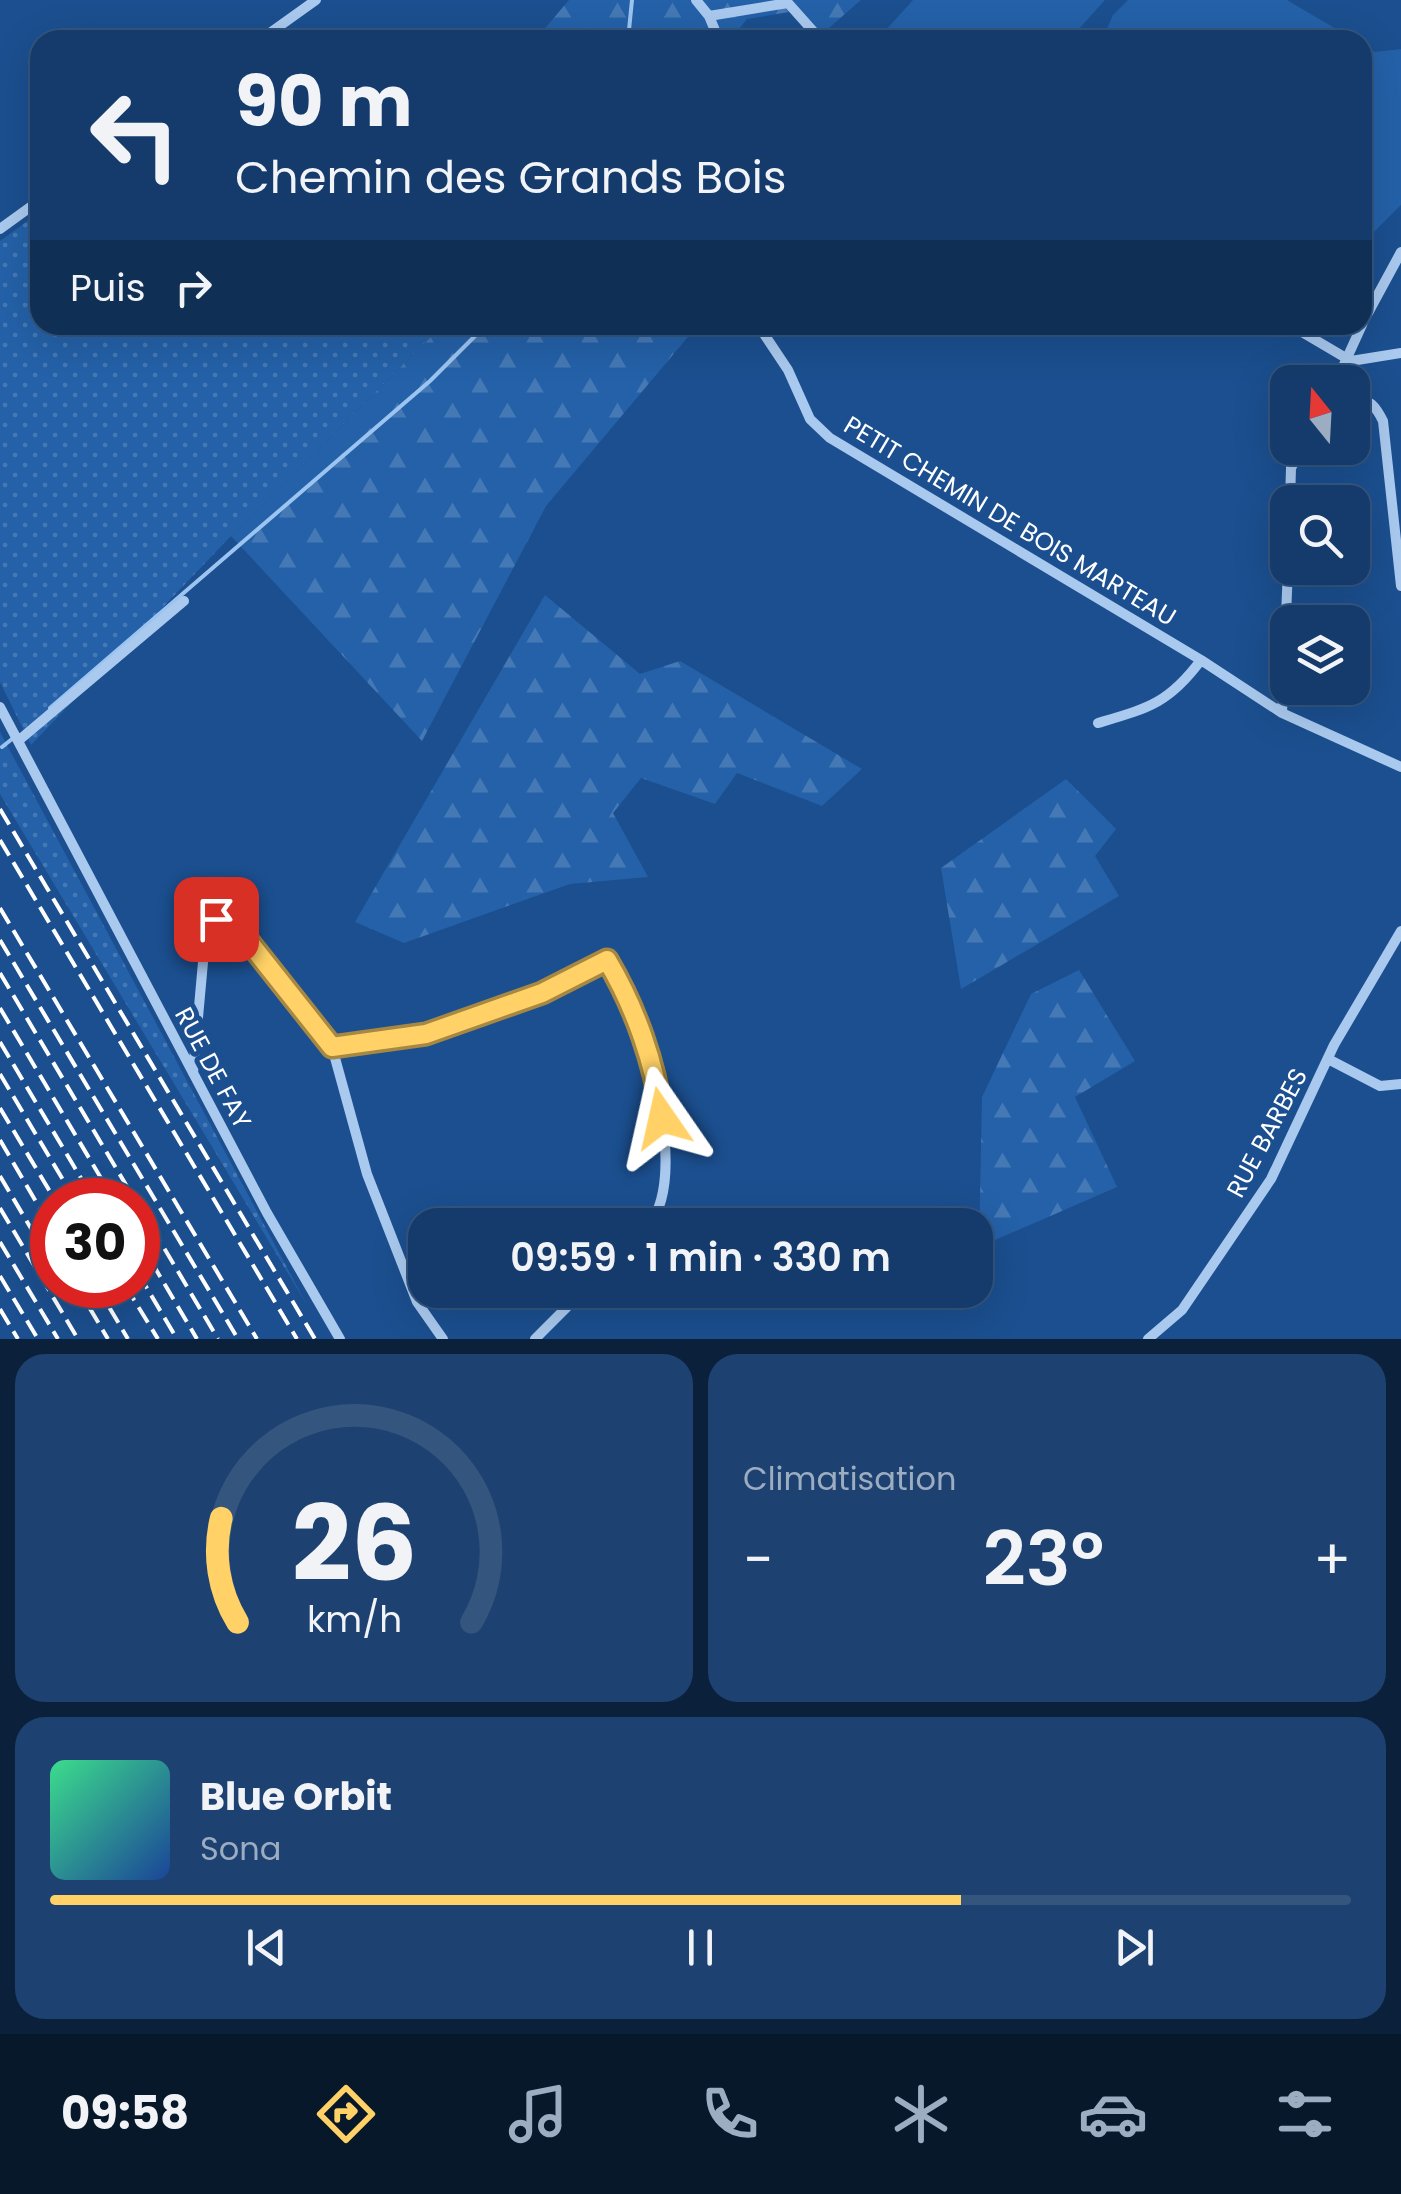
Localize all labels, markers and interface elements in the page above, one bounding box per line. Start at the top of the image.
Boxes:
text: 90 m [235,52,413,151]
icon: left [70,70,200,200]
text: Chemin des Grands Bois [235,146,786,209]
icon: right [166,260,221,315]
text: Puis [70,261,146,314]
north arrow [1270,365,1370,465]
map controls [1270,365,1370,705]
street label: PETIT CHEMIN DE BOIS MARTEAU [837,408,1183,634]
button: search [1270,485,1370,585]
button: layers [1270,605,1370,705]
pin [174,877,259,962]
icon: arrive [189,892,244,947]
street label: RUE DE FAY [166,1001,260,1135]
street label: RUE BARBES [1218,1062,1316,1204]
position arrow [610,1066,714,1170]
speed limit sign: 30 [30,1178,160,1308]
text: 09:59 · 1 min · 330 m [510,1231,891,1284]
text: Climatisation [743,1456,956,1501]
text: 26 [291,1471,417,1616]
text: 23° [983,1506,1104,1611]
text: − [743,1521,773,1598]
text: + [1313,1521,1351,1598]
text: km/h [306,1594,402,1645]
text: Blue Orbit [200,1770,392,1823]
text: Sona [200,1826,281,1871]
icon: previous [239,1920,294,1975]
icon: pause [673,1920,728,1975]
icon: next [1107,1920,1162,1975]
icon: directions [311,2079,381,2149]
icon: music [503,2079,573,2149]
icon: phone [695,2079,765,2149]
icon: climate [886,2079,956,2149]
icon: car [1078,2079,1148,2149]
icon: filters [1270,2079,1340,2149]
text: 09:58 [61,2082,189,2145]

